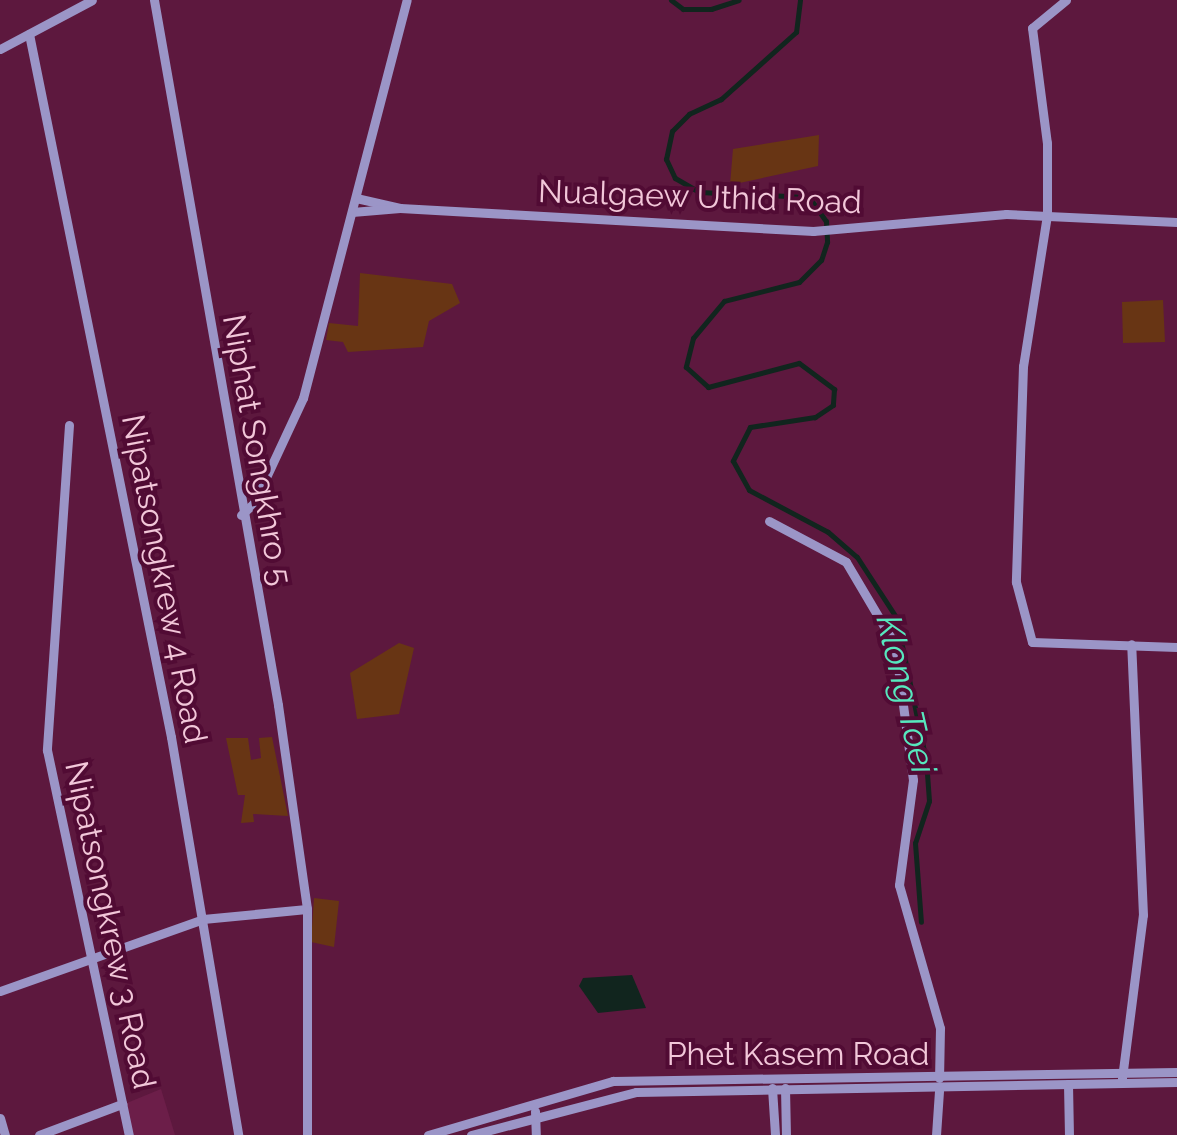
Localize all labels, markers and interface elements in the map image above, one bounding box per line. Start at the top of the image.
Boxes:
street label: Nualgaew Uthid Road [537,172,863,222]
street label: Niphat Songkhro 5 [214,312,300,588]
street label: Nipatsongkrew 4 Road [113,411,215,747]
water label: Klong Toei [867,610,945,778]
street label: Nipatsongkrew 3 Road [56,757,164,1093]
street label: Phet Kasem Road [667,1035,929,1073]

